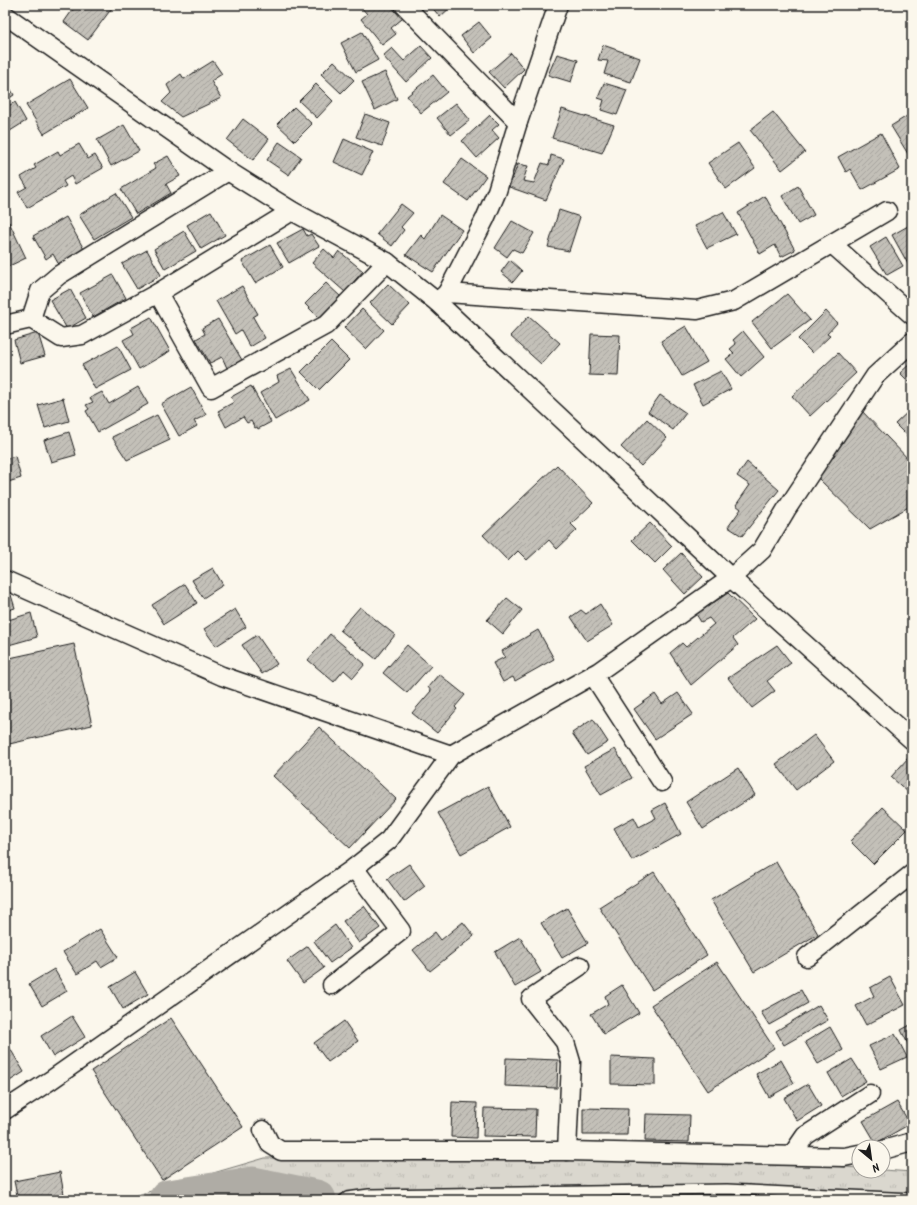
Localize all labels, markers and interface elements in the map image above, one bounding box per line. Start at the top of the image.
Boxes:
north arrow [851,1139,891,1179]
text: N [868,1157,883,1176]

